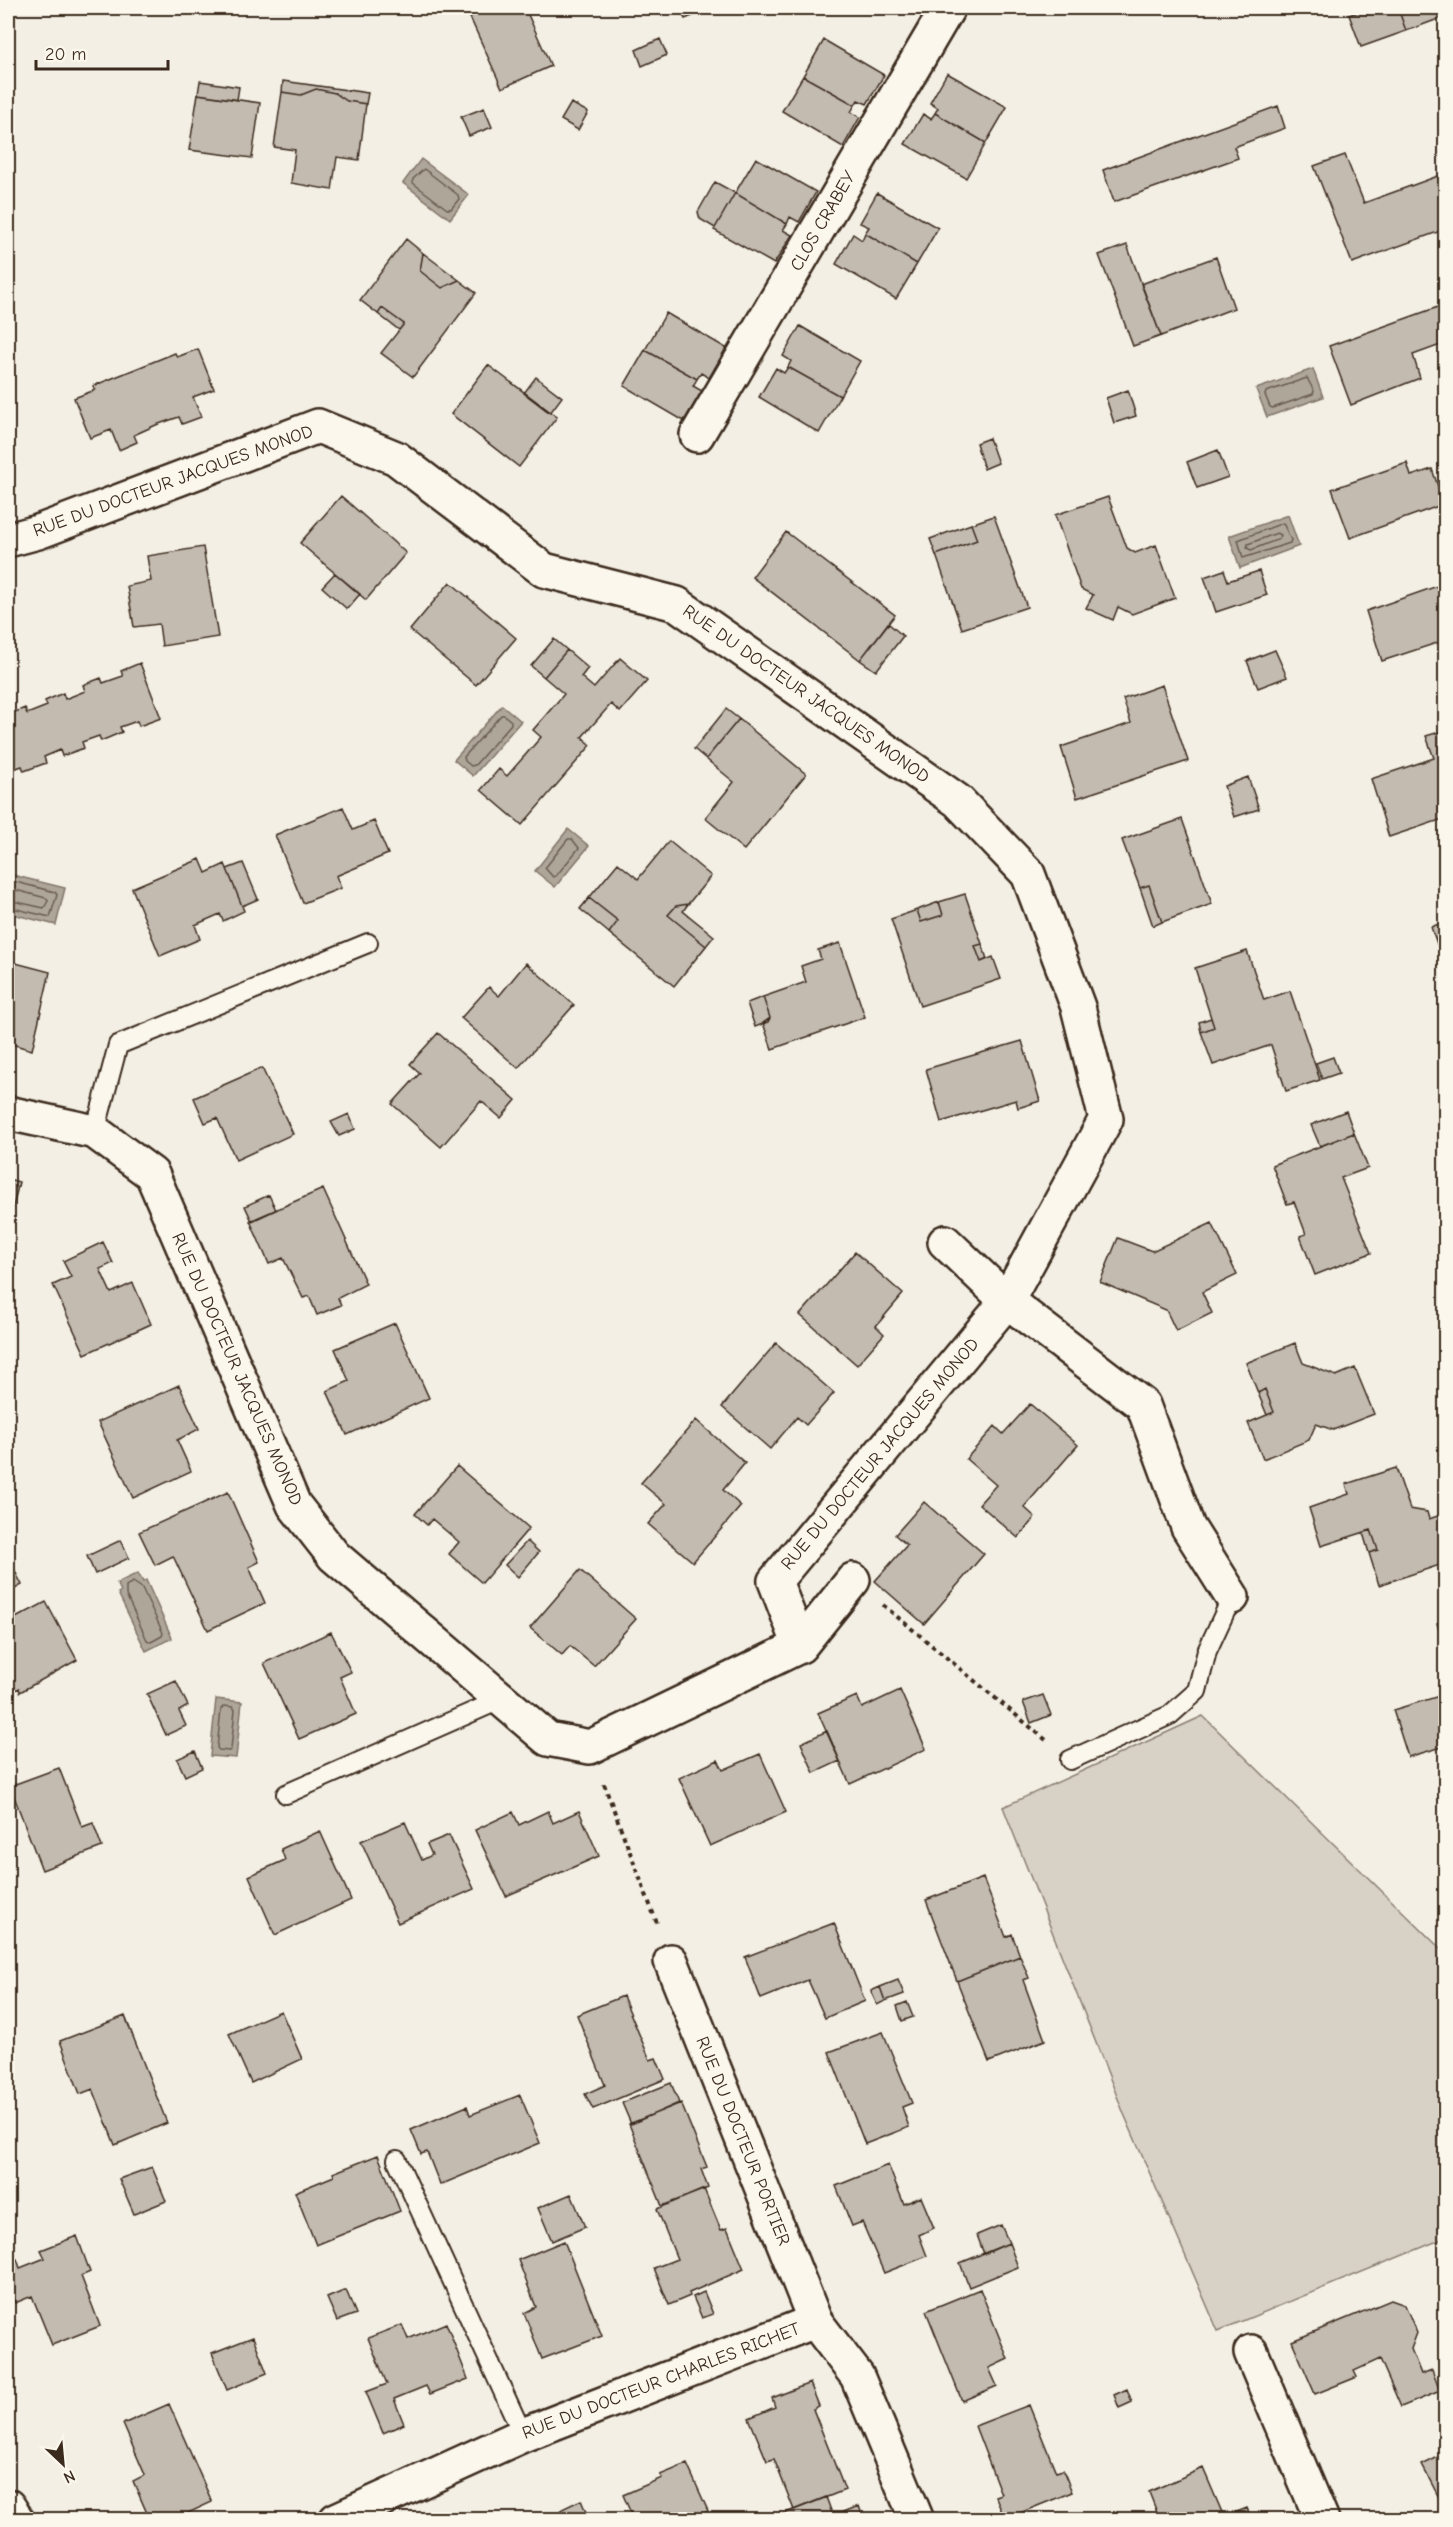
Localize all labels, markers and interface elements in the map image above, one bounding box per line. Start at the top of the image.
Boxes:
scale bar [36,33,168,71]
text: 20 m [45,44,86,65]
street label: CLOS CRABEY [786,167,860,275]
street label: RUE DU DOCTEUR JACQUES MONOD [30,420,316,542]
street label: RUE DU DOCTEUR JACQUES MONOD [679,600,933,788]
street label: RUE DU DOCTEUR JACQUES MONOD [167,1229,307,1509]
street label: RUE DU DOCTEUR JACQUES MONOD [777,1334,983,1574]
street label: RUE DU DOCTEUR PORTIER [691,2033,795,2249]
street label: RUE DU DOCTEUR CHARLES RICHET [519,2318,803,2444]
north arrow [33,2434,93,2494]
text: N [61,2466,78,2487]

